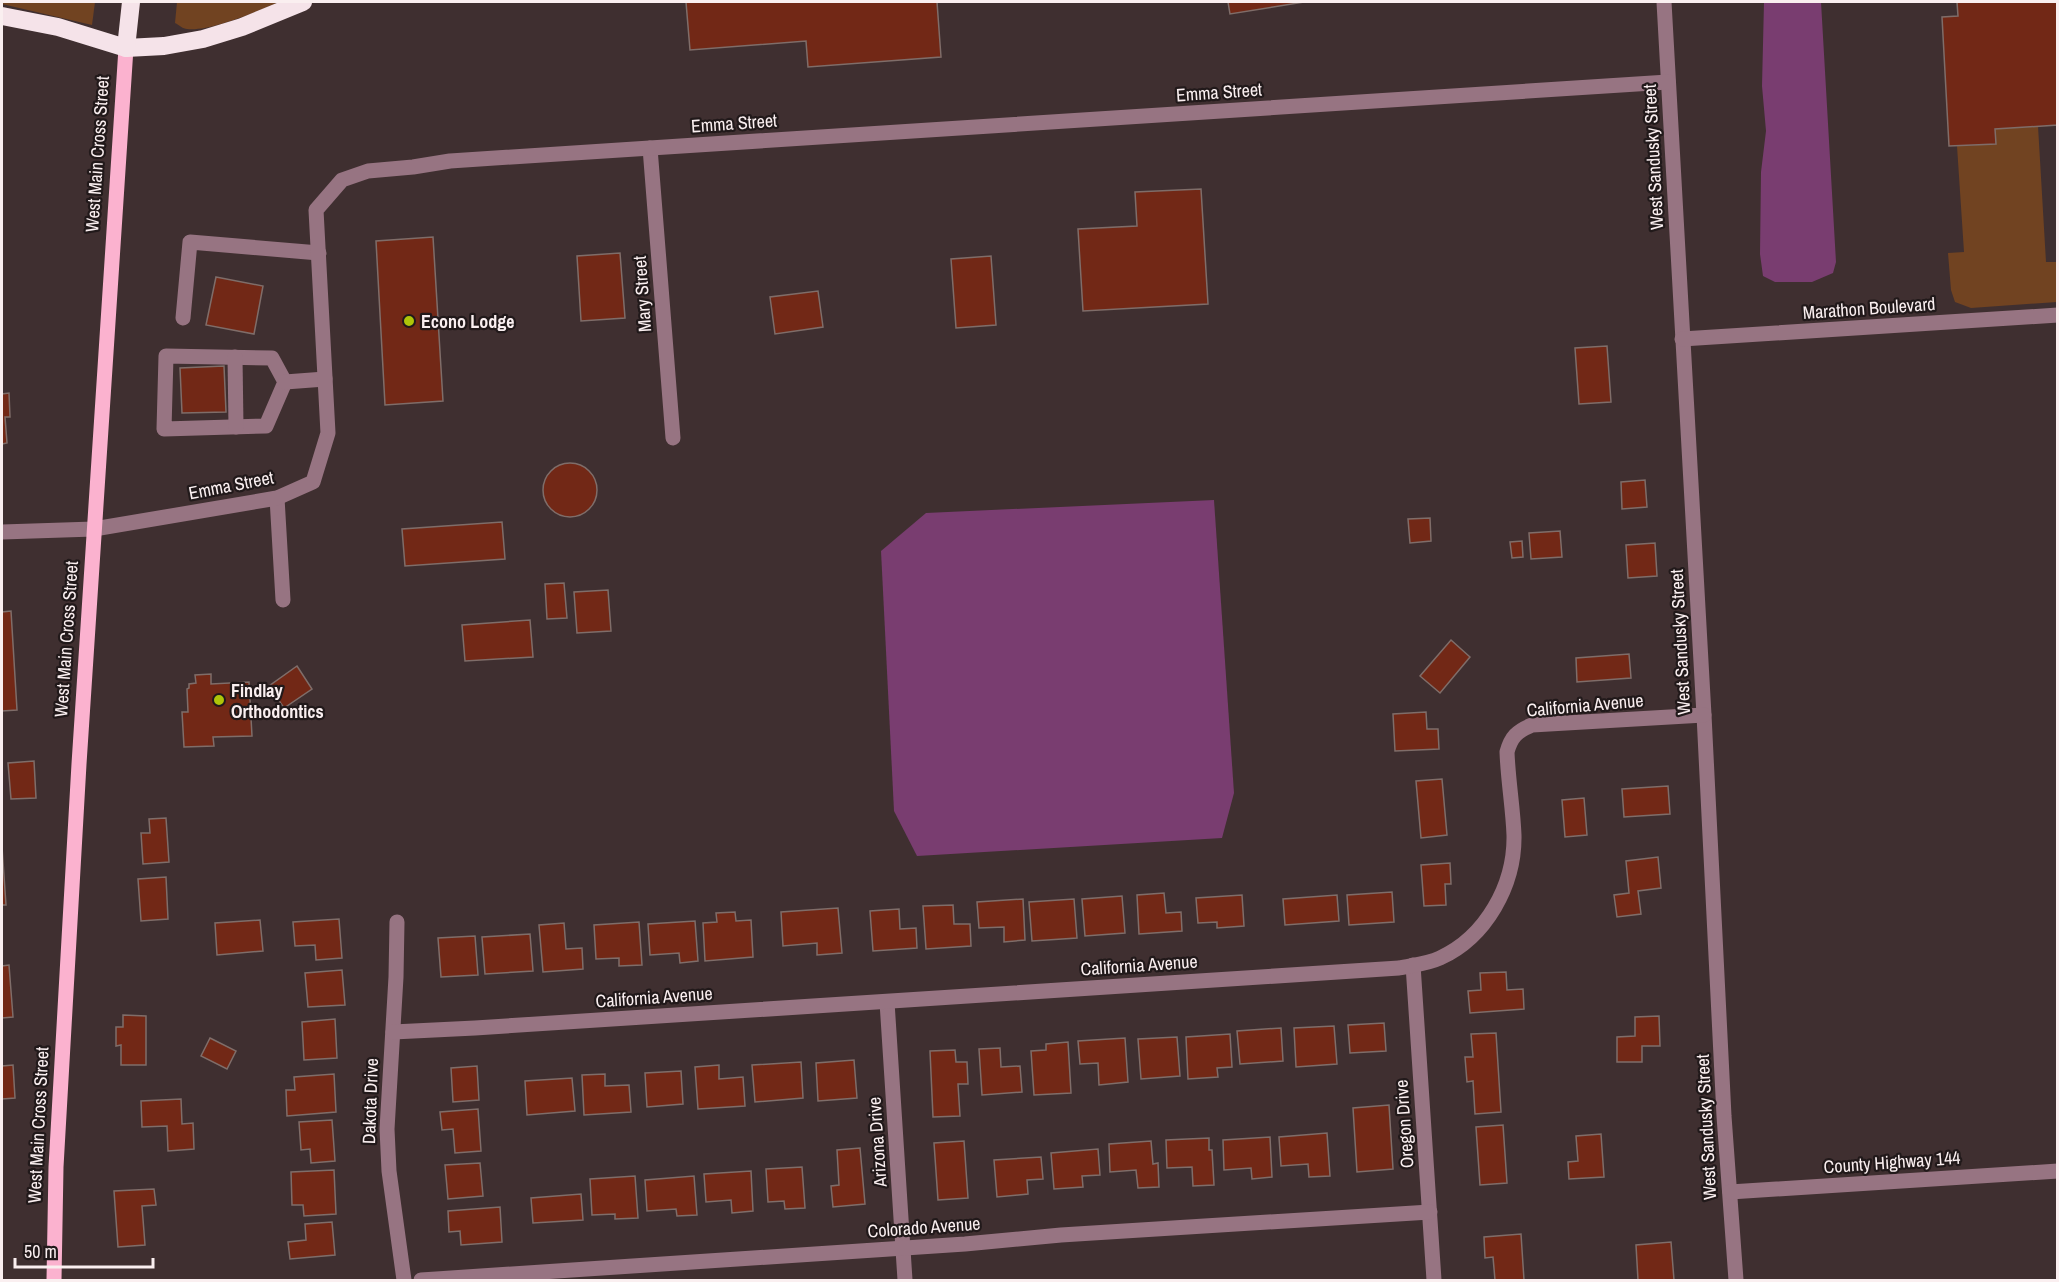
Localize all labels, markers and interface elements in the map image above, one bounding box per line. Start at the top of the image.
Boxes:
street label: West Main Cross Street [79,75,115,233]
street label: Emma Street [1175,77,1263,107]
street label: West Sandusky Street [1637,84,1669,230]
street label: Emma Street [690,108,778,138]
street label: Mary Street [627,255,657,333]
street label: Marathon Boulevard [1802,291,1936,325]
place label: Econo Lodge [421,309,515,334]
marker: Econo Lodge [402,314,416,328]
street label: Emma Street [186,465,276,505]
street label: West Main Cross Street [48,560,84,718]
street label: West Sandusky Street [1664,569,1696,715]
place label: Findlay Orthodontics [231,678,324,724]
street label: California Avenue [1526,687,1644,723]
marker: Findlay Orthodontics [212,693,226,707]
street label: California Avenue [1080,948,1198,982]
street label: California Avenue [595,980,713,1014]
street label: West Main Cross Street [21,1046,55,1204]
street label: West Sandusky Street [1690,1054,1722,1200]
street label: Dakota Drive [356,1058,384,1144]
street label: Oregon Drive [1388,1079,1420,1169]
street label: Arizona Drive [861,1096,893,1189]
street label: County Highway 144 [1823,1145,1961,1179]
street label: Colorado Avenue [867,1211,981,1243]
scale bar [15,1231,153,1269]
text: 50 m [24,1239,57,1264]

